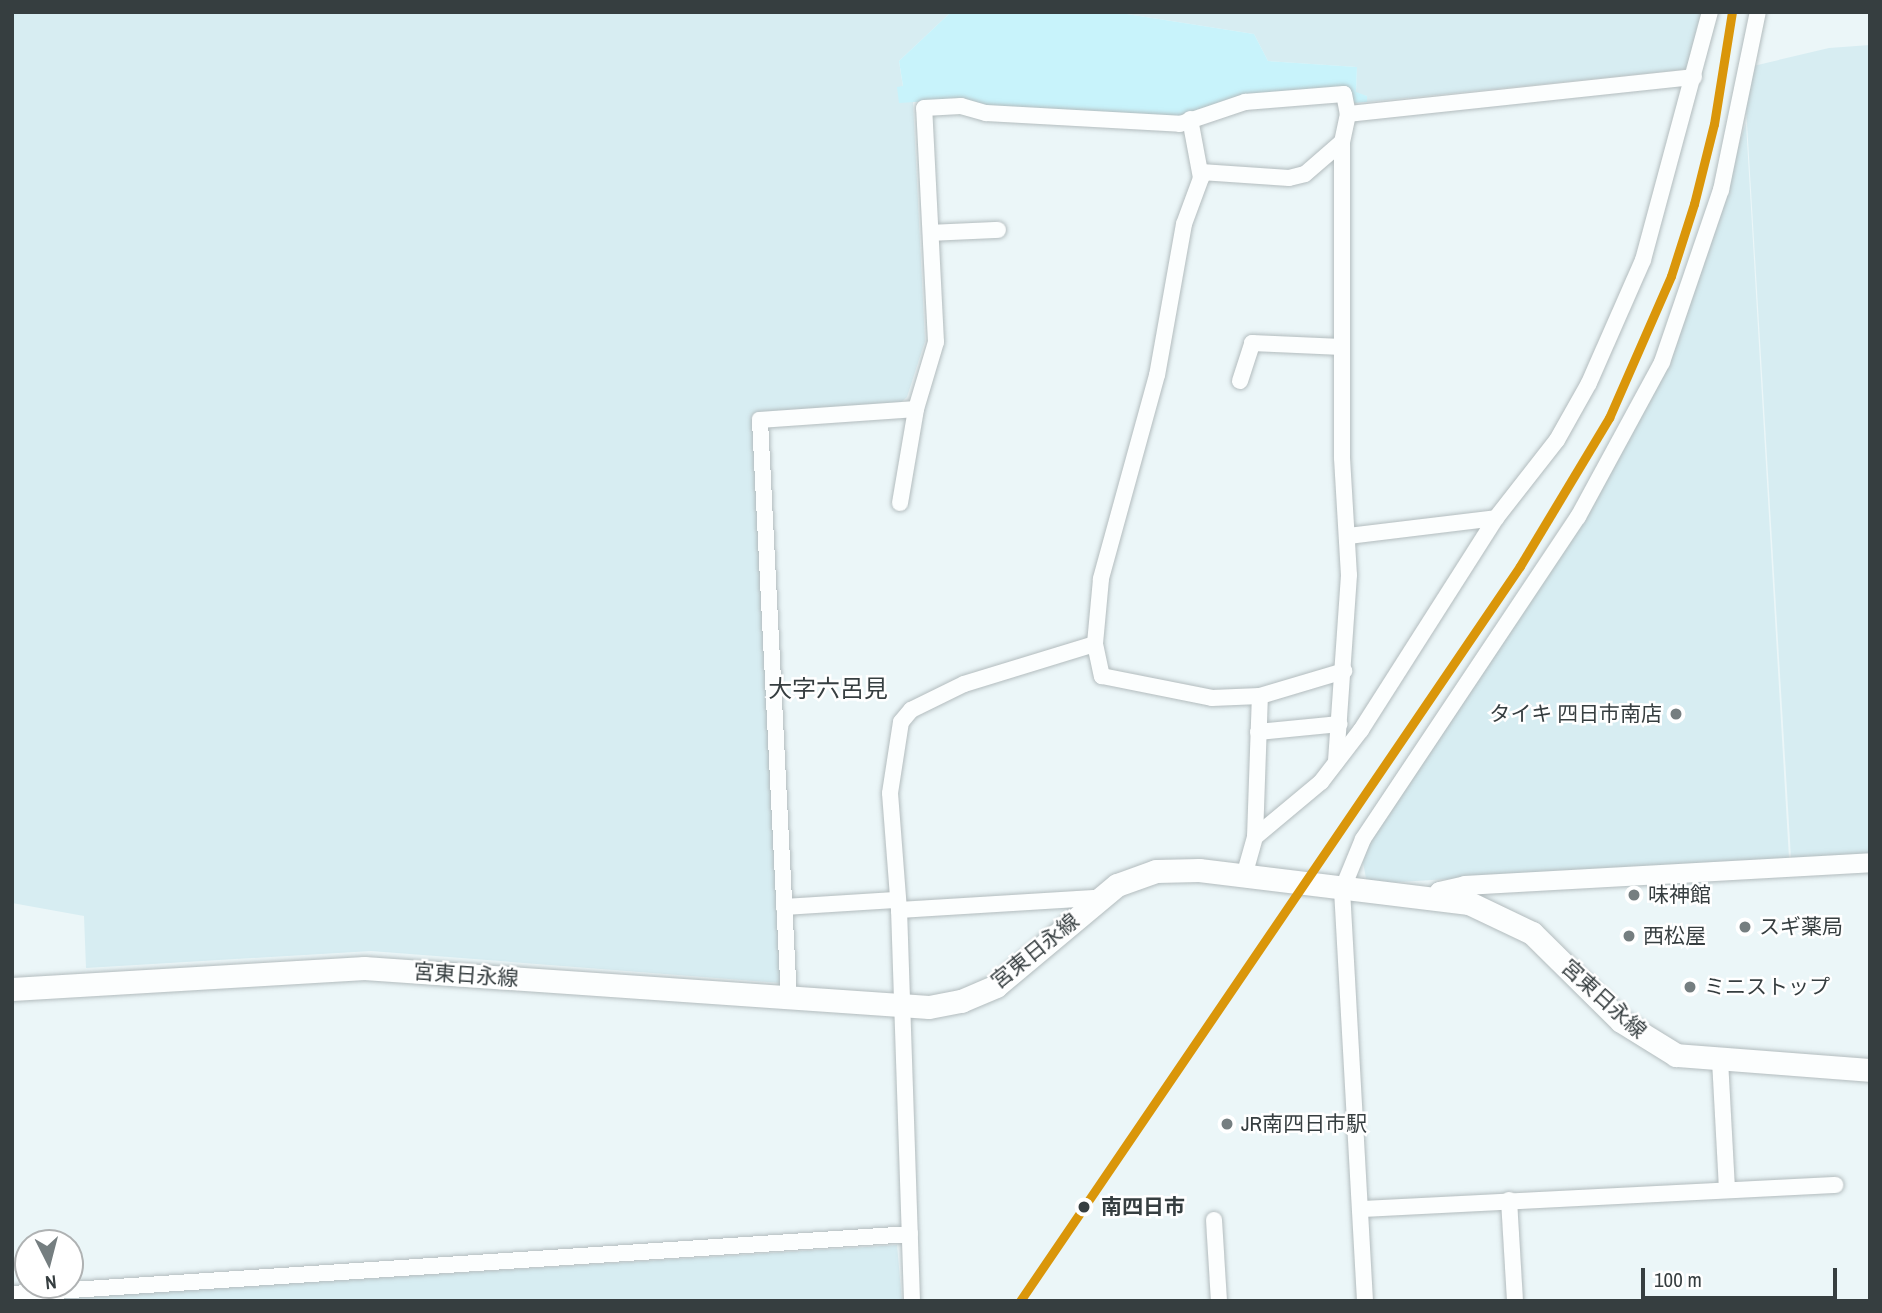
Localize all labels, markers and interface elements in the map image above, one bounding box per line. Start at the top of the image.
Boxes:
district label: 大字六呂見 [768,675,888,703]
place label: タイキ 四日市南店 [1489,701,1662,727]
marker: タイキ 四日市南店 [1668,706,1684,722]
place label: 味神館 [1648,882,1711,908]
marker: 味神館 [1626,887,1642,903]
street label: 宮東日永線 [986,908,1084,994]
place label: スギ薬局 [1759,914,1843,940]
marker: スギ薬局 [1737,919,1753,935]
place label: 西松屋 [1643,923,1706,949]
marker: 西松屋 [1621,928,1637,944]
street label: 宮東日永線 [1557,955,1651,1043]
street label: 宮東日永線 [413,959,519,991]
place label: ミニストップ [1704,974,1830,1000]
marker: ミニストップ [1682,979,1698,995]
place label: JR南四日市駅 [1241,1111,1367,1137]
marker: JR南四日市駅 [1219,1116,1235,1132]
place label: 南四日市 [1101,1194,1185,1220]
marker: 南四日市 [1073,1196,1095,1218]
north arrow [14,1229,84,1299]
scale bar [1644,1254,1840,1298]
text: 100 m [1654,1265,1702,1294]
text: N [44,1269,58,1296]

